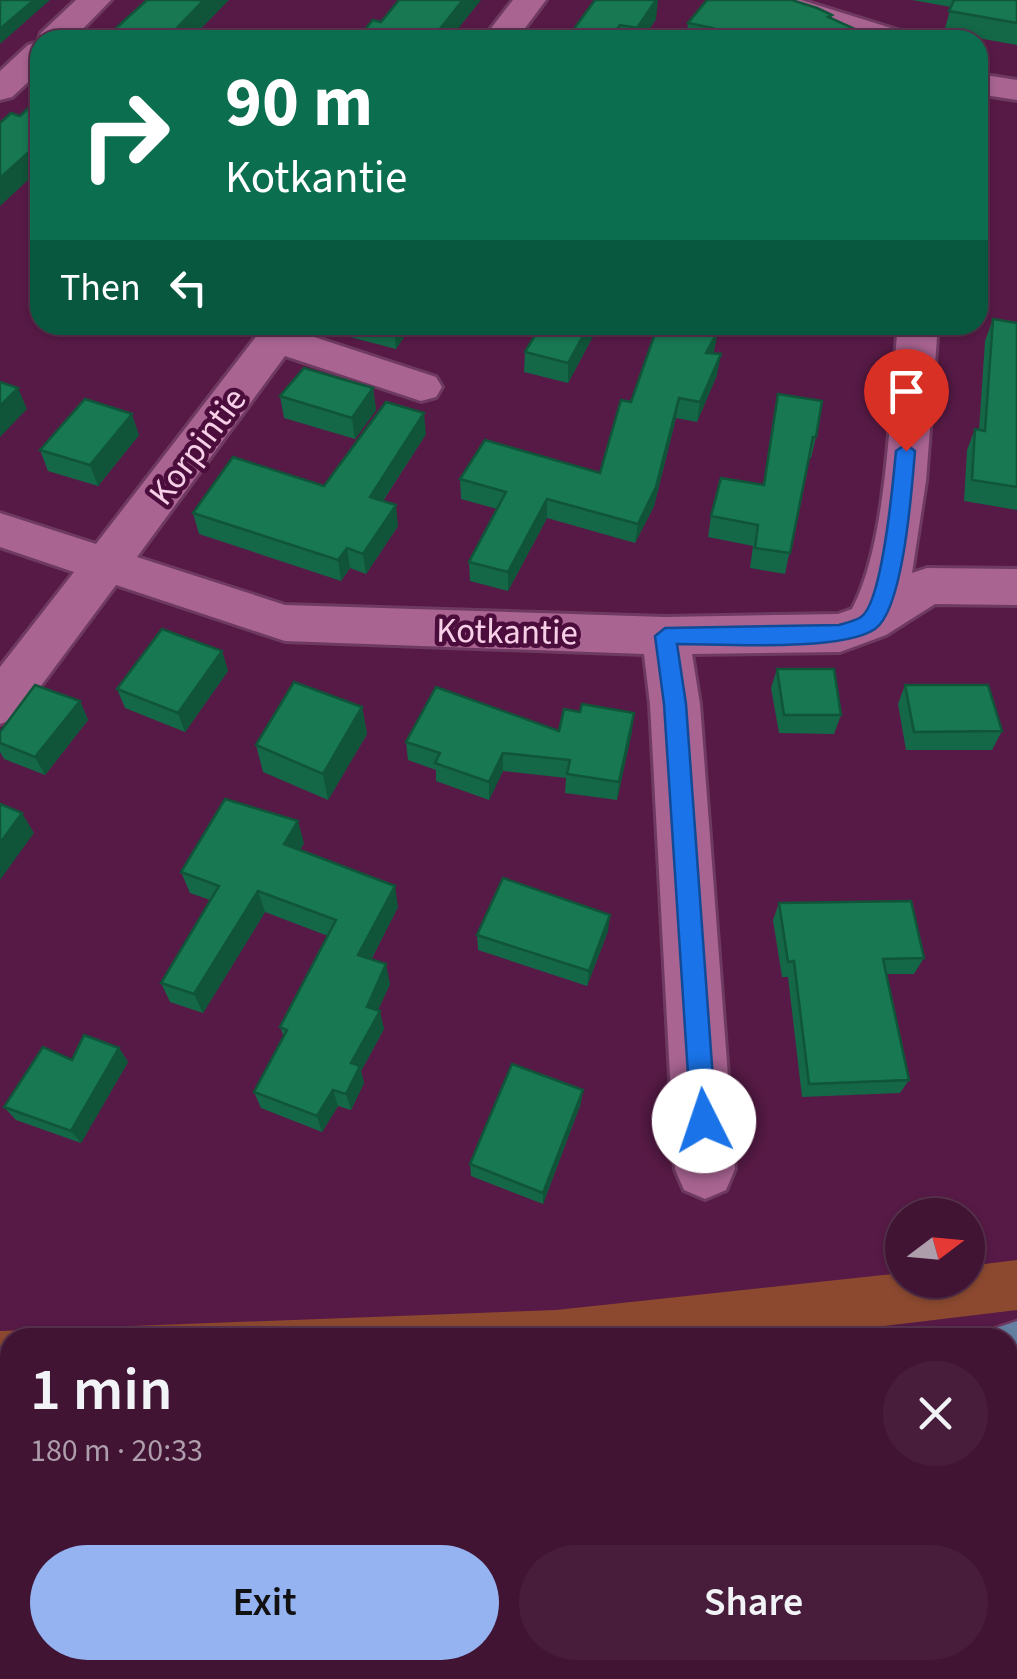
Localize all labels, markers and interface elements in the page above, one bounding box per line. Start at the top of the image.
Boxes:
text: 90 m [225,53,373,153]
icon: right [60,70,190,200]
text: Kotkantie [225,146,407,210]
icon: left [161,260,216,315]
text: Then [60,261,141,315]
pin [864,349,949,452]
icon: arrive [879,364,934,419]
street label: Korpintie [137,377,259,516]
street label: Kotkantie [436,606,578,658]
position arrow [652,1069,756,1173]
north arrow [885,1198,985,1298]
map controls [885,1198,985,1298]
text: 1 min [30,1348,173,1433]
button: close [883,1361,988,1466]
text: 180 m · 20:33 [30,1428,203,1474]
button: Exit [30,1545,499,1660]
button: Share [519,1545,988,1660]

